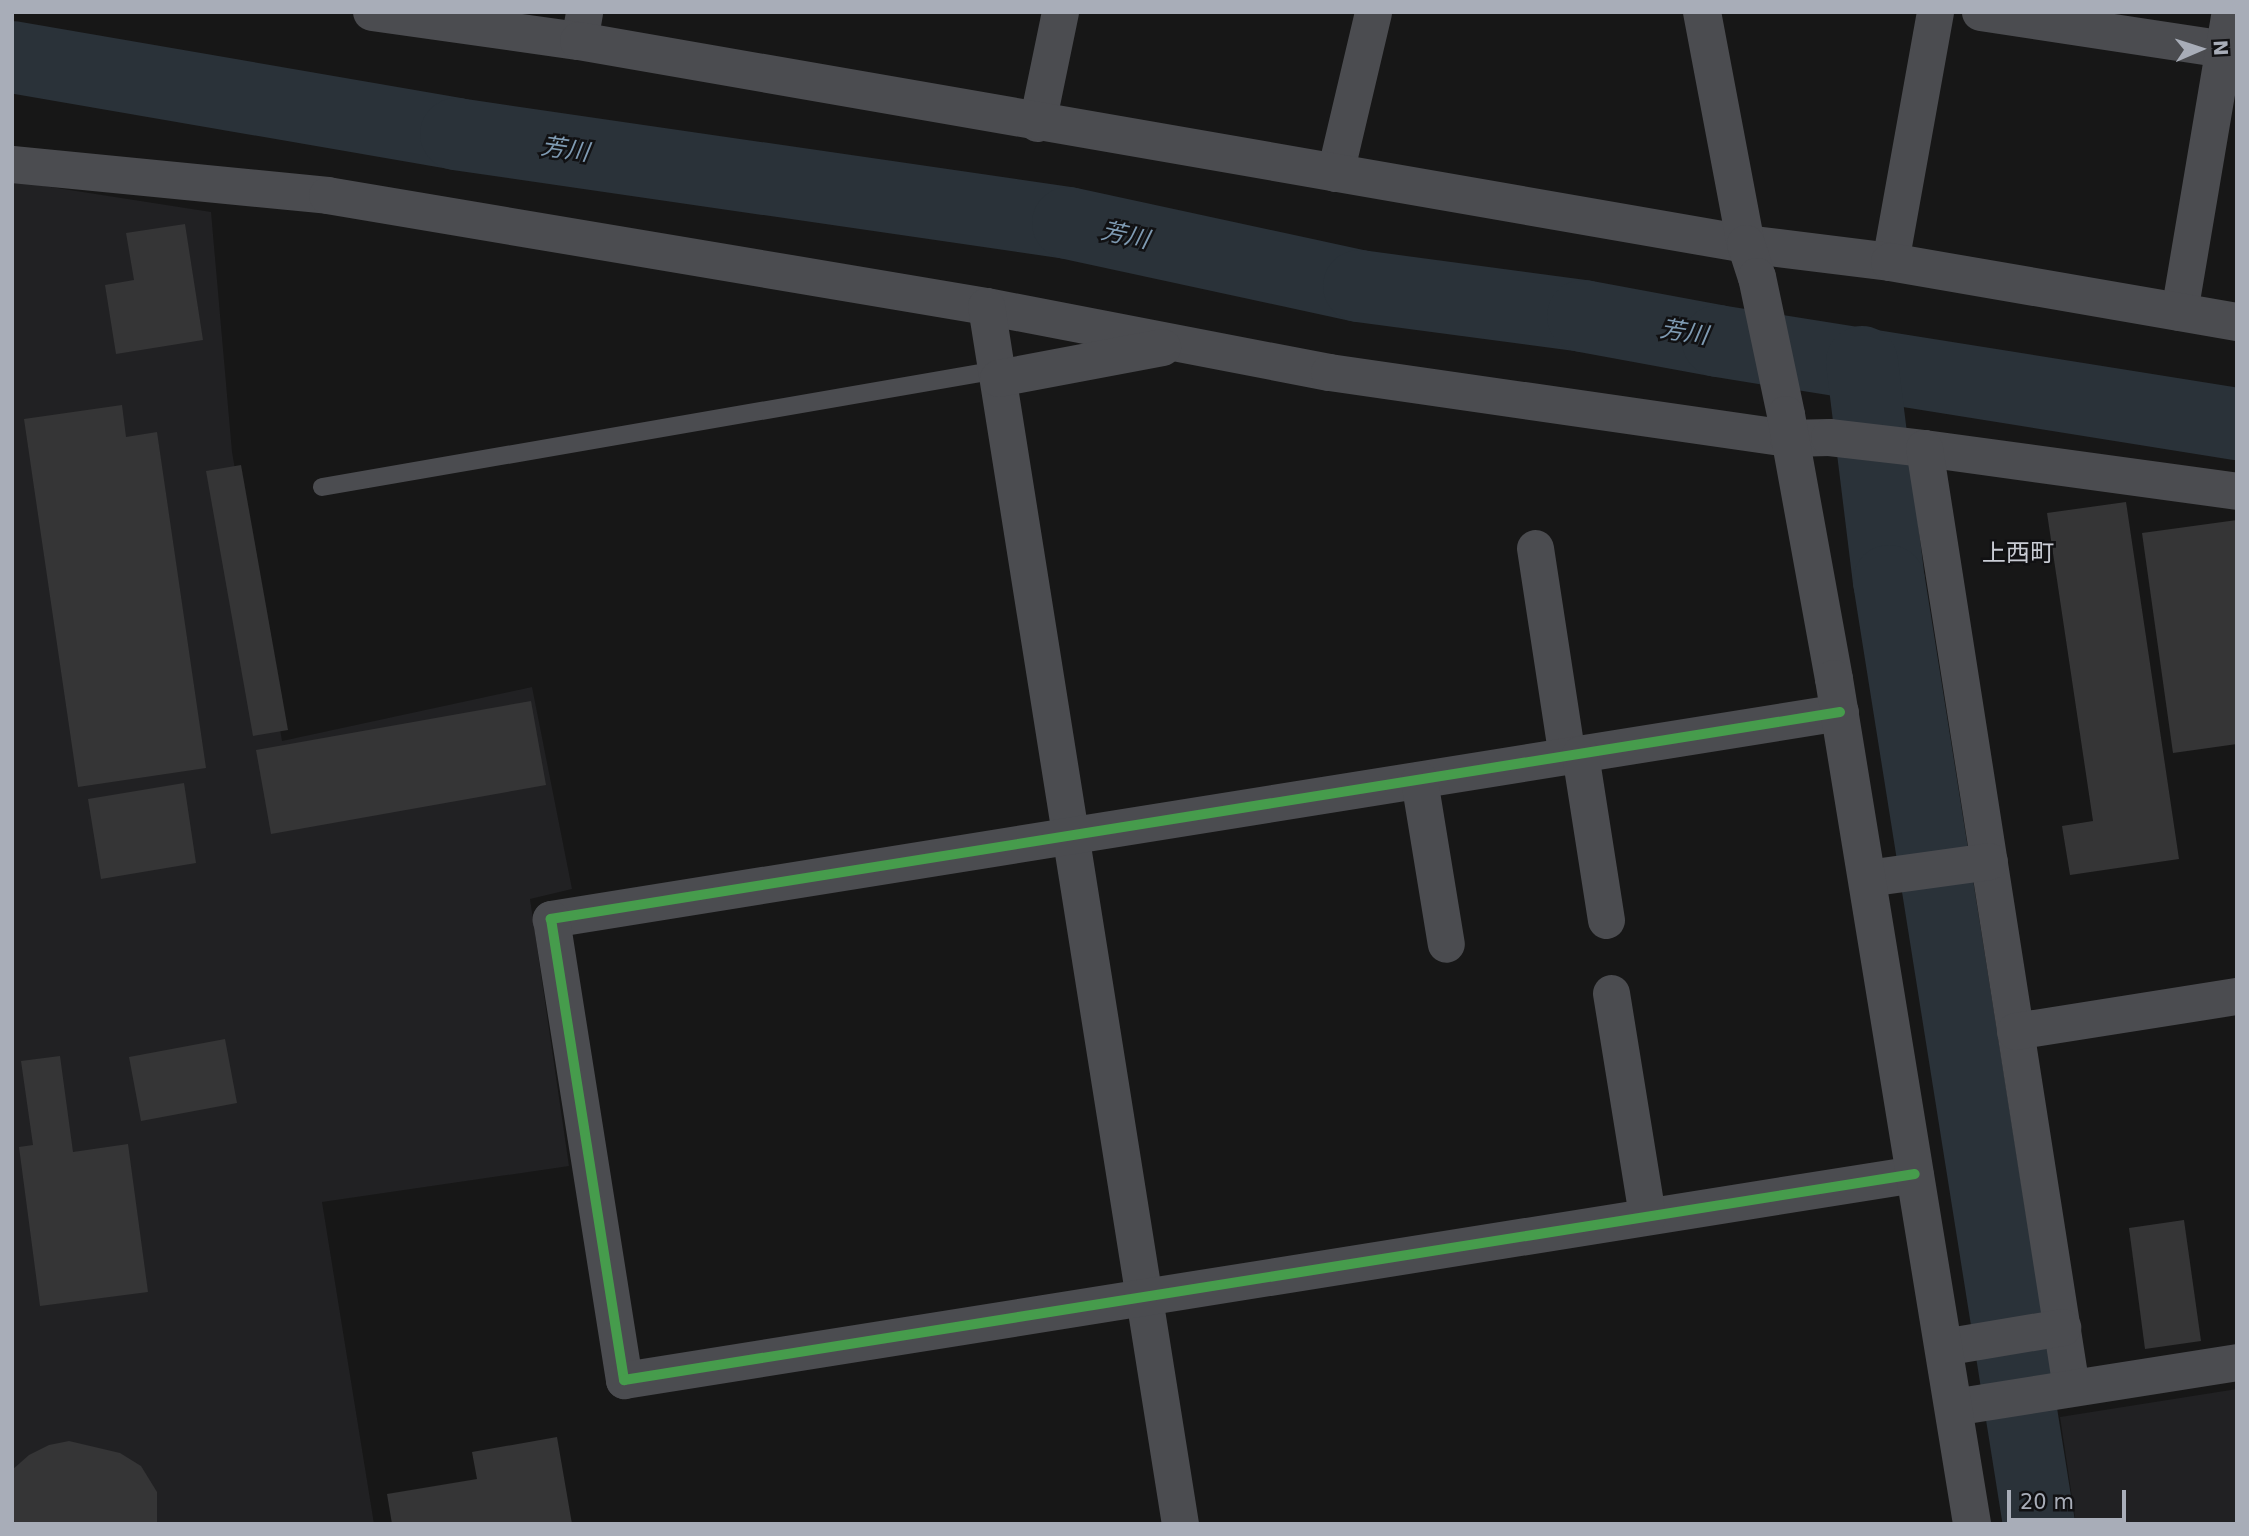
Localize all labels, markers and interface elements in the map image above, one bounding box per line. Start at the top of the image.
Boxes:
north arrow [2165,14,2235,84]
text: N [2210,39,2232,56]
water label: 芳川 [539,132,591,168]
water label: 芳川 [1099,217,1151,255]
water label: 芳川 [1658,315,1710,351]
district label: 上西町 [1982,540,2054,568]
scale bar [2011,1476,2130,1520]
text: 20 m [2020,1490,2074,1514]

